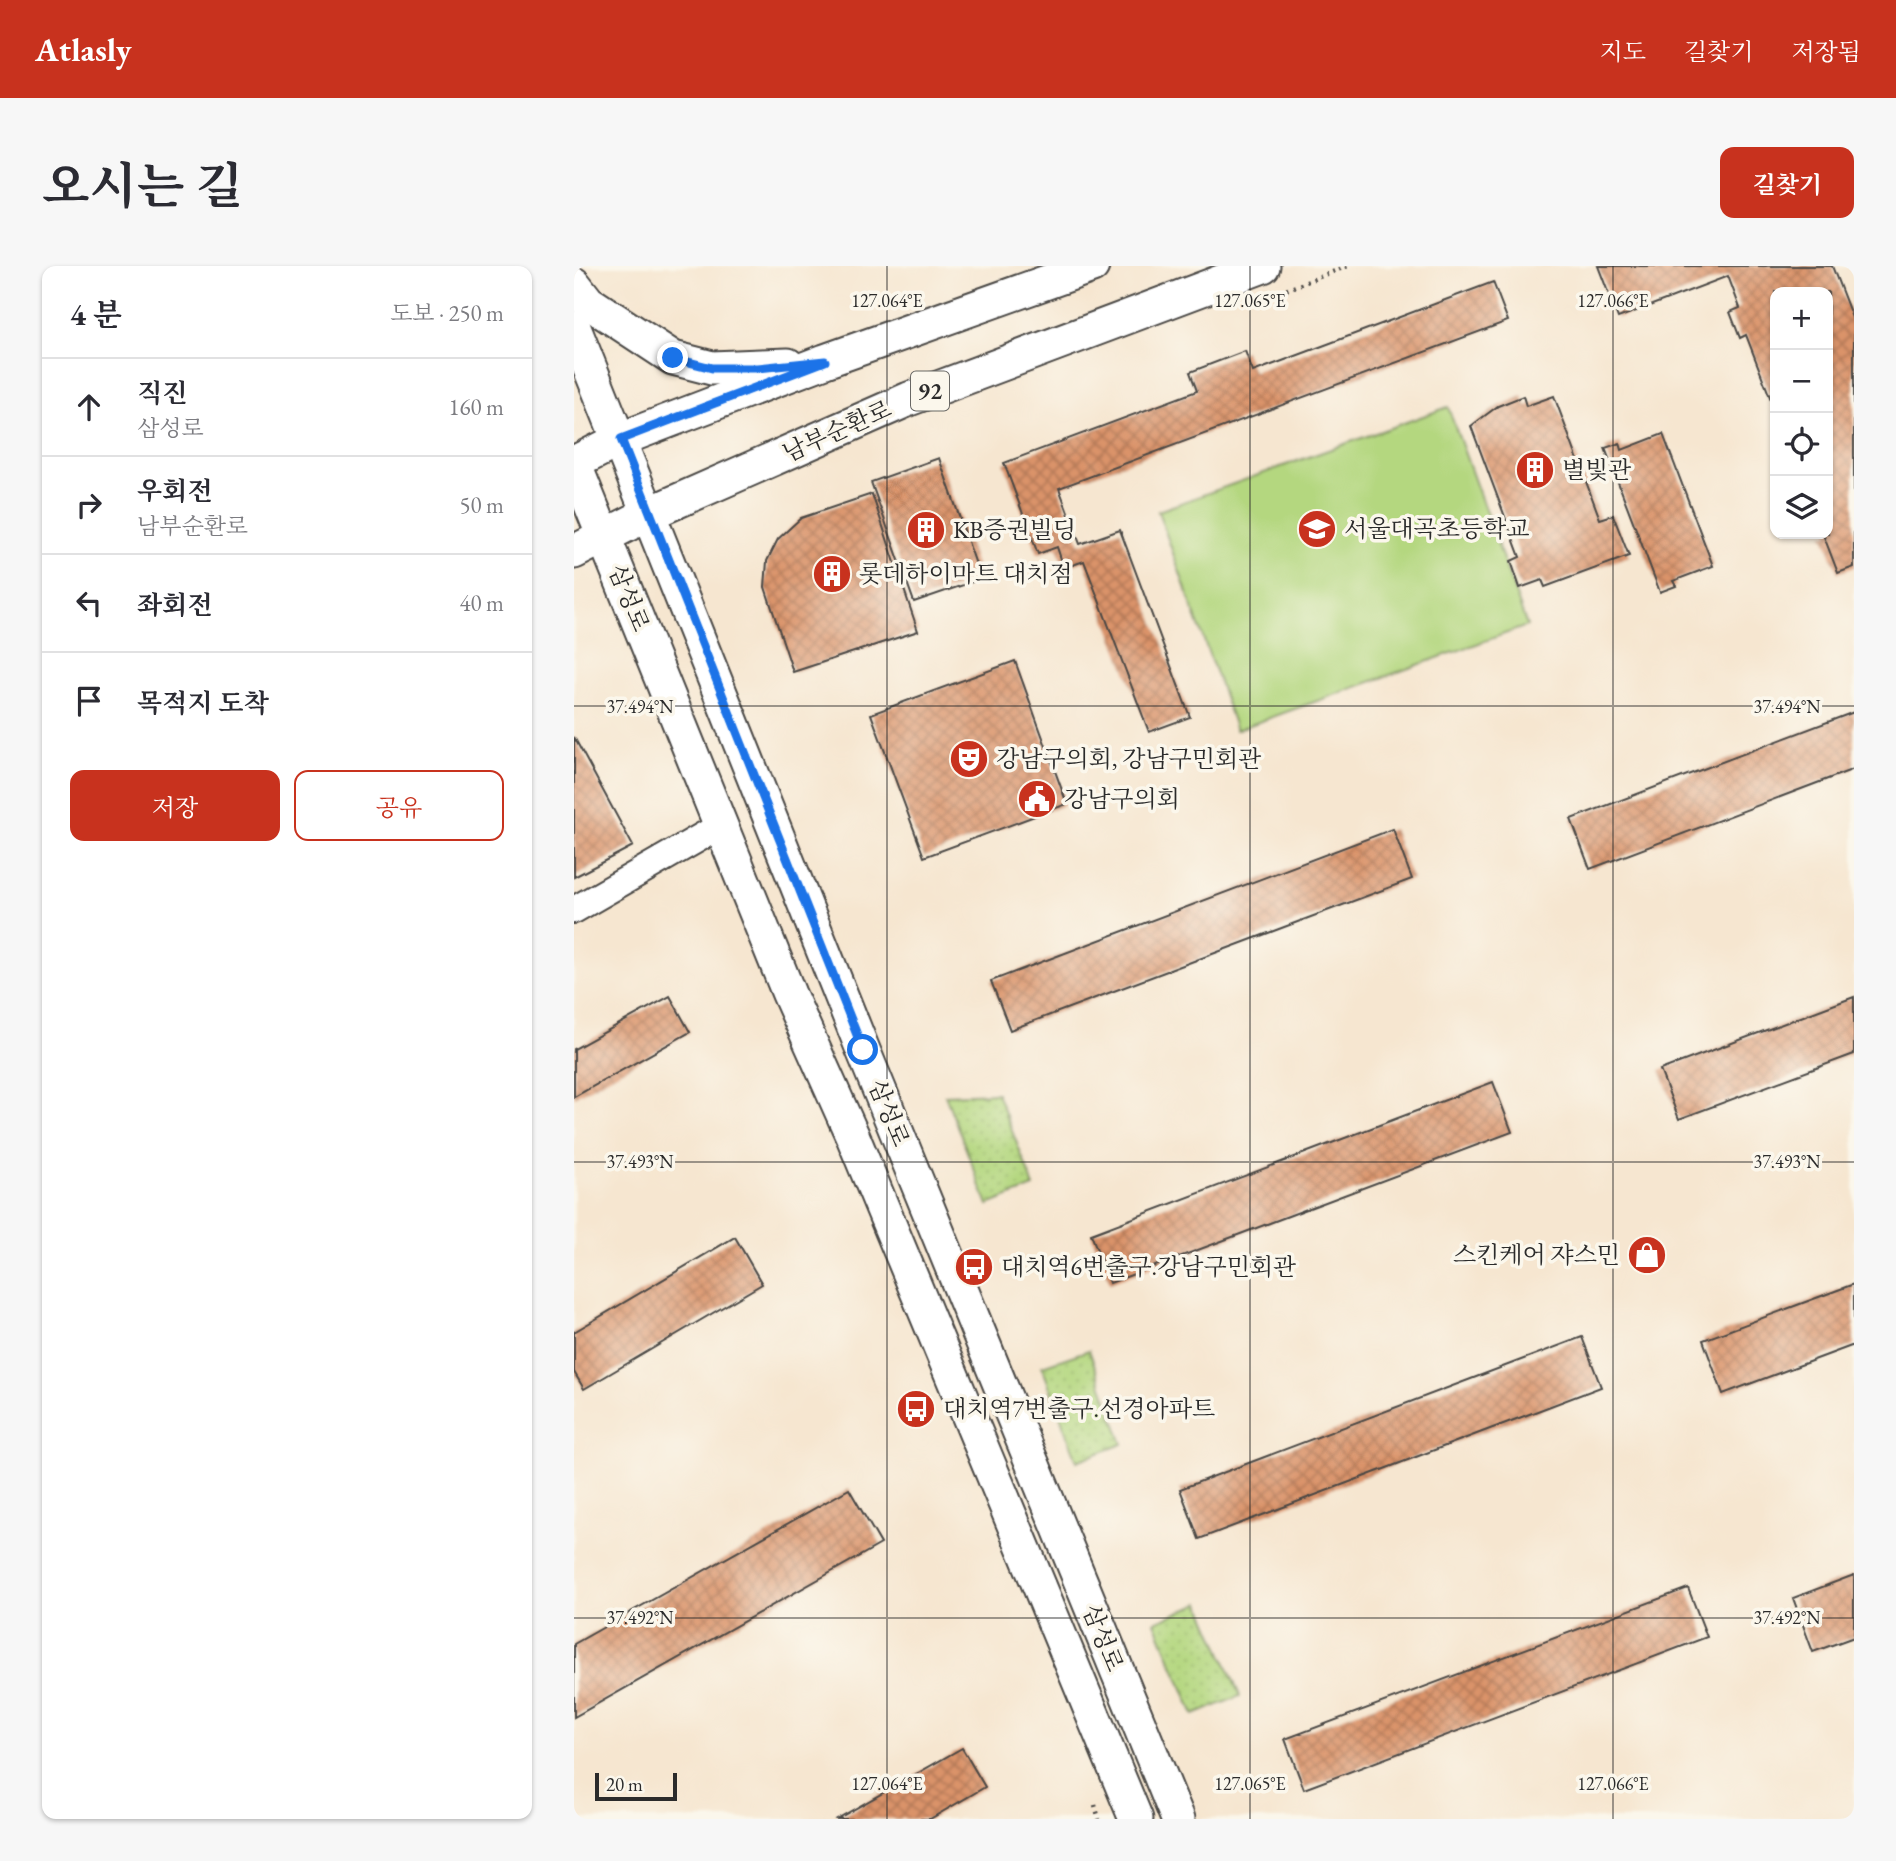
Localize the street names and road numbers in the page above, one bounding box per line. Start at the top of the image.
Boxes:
road number: 92 [911,372,949,410]
street label: 남부순환로 [778,393,896,468]
street label: 삼성로 [602,560,657,636]
street label: 삼성로 [862,1075,917,1151]
street label: 삼성로 [1076,1600,1131,1676]

